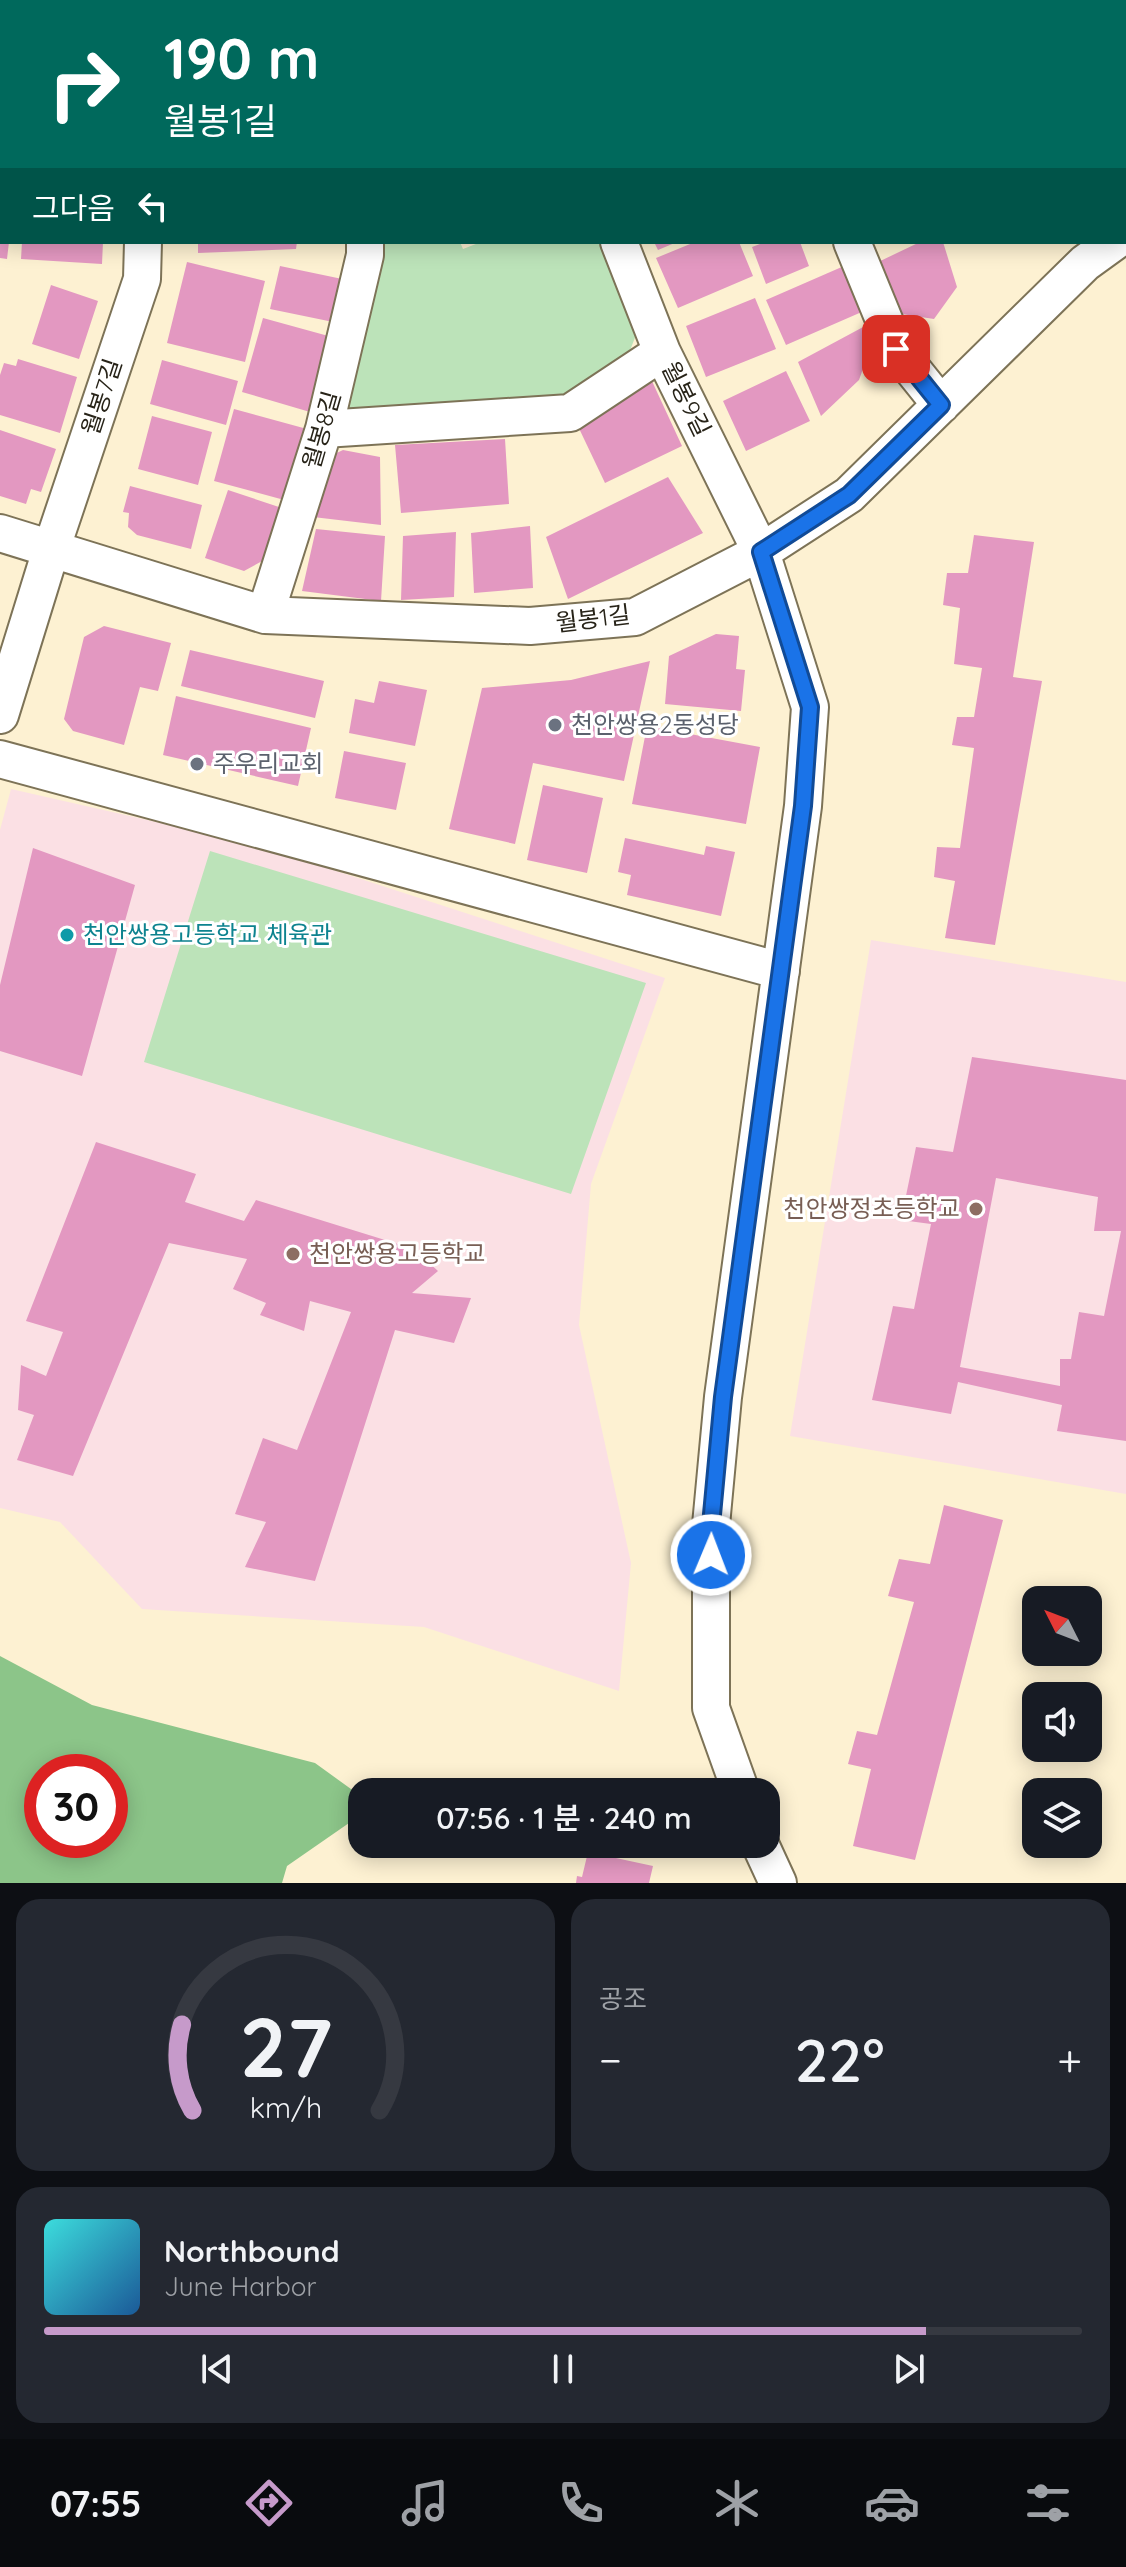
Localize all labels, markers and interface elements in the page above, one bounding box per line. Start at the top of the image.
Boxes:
text: 190 m [164,23,319,93]
icon: right [32,32,136,136]
text: 월봉1길 [164,98,277,143]
icon: left [131,184,175,228]
text: 그다음 [32,189,115,227]
pin [862,315,930,383]
icon: arrive [874,327,918,371]
street label: 월봉7길 [75,355,127,439]
street label: 월봉9길 [656,356,718,441]
street label: 월봉8길 [296,388,346,472]
street label: 월봉1길 [554,599,632,637]
place label: 천안쌍용2동성당 [571,709,739,739]
marker: 천안쌍용2동성당 [546,716,564,734]
place label: 주우리교회 [213,748,323,778]
marker: 주우리교회 [188,755,206,773]
place label: 천안쌍용고등학교 체육관 [83,919,332,949]
marker: 천안쌍용고등학교 체육관 [58,926,76,944]
place label: 천안쌍정초등학교 [783,1193,960,1223]
marker: 천안쌍정초등학교 [967,1200,985,1218]
place label: 천안쌍용고등학교 [309,1238,486,1268]
marker: 천안쌍용고등학교 [284,1245,302,1263]
position arrow [669,1513,753,1597]
north arrow [1022,1586,1102,1666]
map controls [1022,1586,1102,1858]
button: sound [1022,1682,1102,1762]
speed limit sign: 30 [24,1754,128,1858]
button: layers [1022,1778,1102,1858]
text: 07:56 · 1 분 · 240 m [436,1799,692,1837]
text: 공조 [599,1982,647,2015]
text: 27 [239,1994,332,2098]
text: 22° [795,2022,885,2097]
text: − [599,2032,622,2087]
text: + [1057,2032,1082,2087]
text: km/h [249,2089,322,2125]
text: Northbound [164,2232,340,2270]
text: June Harbor [164,2270,316,2303]
icon: previous [195,2347,239,2391]
icon: pause [541,2347,585,2391]
icon: next [887,2347,931,2391]
icon: directions [241,2475,297,2531]
icon: music [397,2475,453,2531]
icon: phone [553,2475,609,2531]
icon: climate [709,2475,765,2531]
icon: car [864,2475,920,2531]
icon: filters [1020,2475,1076,2531]
text: 07:55 [50,2481,142,2526]

